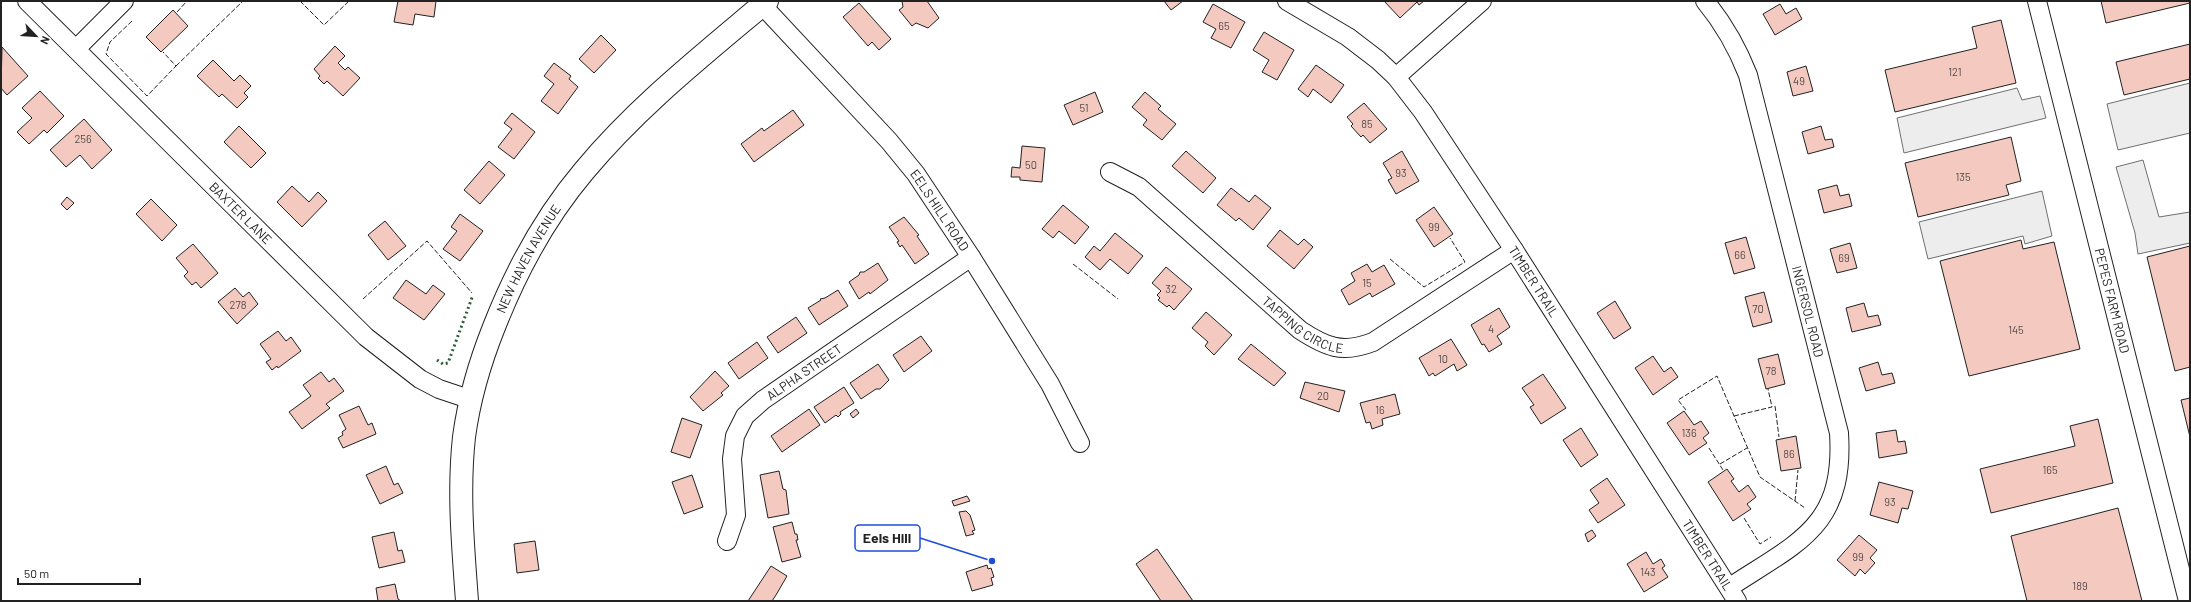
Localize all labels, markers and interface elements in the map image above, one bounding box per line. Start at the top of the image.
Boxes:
north arrow [16,16,56,56]
house number: 65 [1218,19,1230,32]
text: N [38,34,53,47]
house number: 121 [1948,65,1962,78]
house number: 49 [1793,74,1805,87]
house number: 51 [1079,101,1089,114]
house number: 85 [1361,117,1373,130]
house number: 256 [74,132,92,145]
house number: 50 [1025,158,1037,171]
street label: EELS HILL ROAD [907,166,973,254]
house number: 93 [1395,166,1407,179]
house number: 135 [1955,170,1971,183]
street label: BAXTER LANE [206,178,275,247]
street label: NEW HAVEN AVENUE [493,201,564,315]
house number: 99 [1428,220,1440,233]
street label: TIMBER TRAIL [1505,243,1562,320]
street label: PEPES FARM ROAD [2091,246,2133,355]
house number: 66 [1734,248,1746,261]
house number: 69 [1838,251,1850,264]
street label: INGERSOL ROAD [1789,264,1827,359]
house number: 15 [1362,276,1372,289]
house number: 32 [1165,282,1177,295]
street label: TAPPING CIRCLE [1259,292,1344,356]
house number: 278 [230,298,247,311]
house number: 70 [1752,302,1764,315]
house number: 4 [1488,322,1494,335]
house number: 145 [2008,323,2024,336]
street label: ALPHA STREET [763,340,845,403]
house number: 10 [1438,352,1448,365]
house number: 78 [1766,364,1777,377]
house number: 20 [1317,389,1329,402]
house number: 16 [1375,403,1385,416]
house number: 136 [1681,426,1697,439]
house number: 86 [1783,447,1795,460]
house number: 165 [2042,463,2058,476]
house number: 93 [1884,495,1896,508]
street label: TIMBER TRAIL [1679,516,1736,593]
callout: Eels Hill [855,525,920,551]
text: Eels Hill [863,529,911,546]
house number: 99 [1852,550,1864,563]
scale bar [18,560,140,586]
house number: 143 [1640,565,1656,578]
text: 50 m [24,566,49,580]
house number: 189 [2072,579,2088,592]

